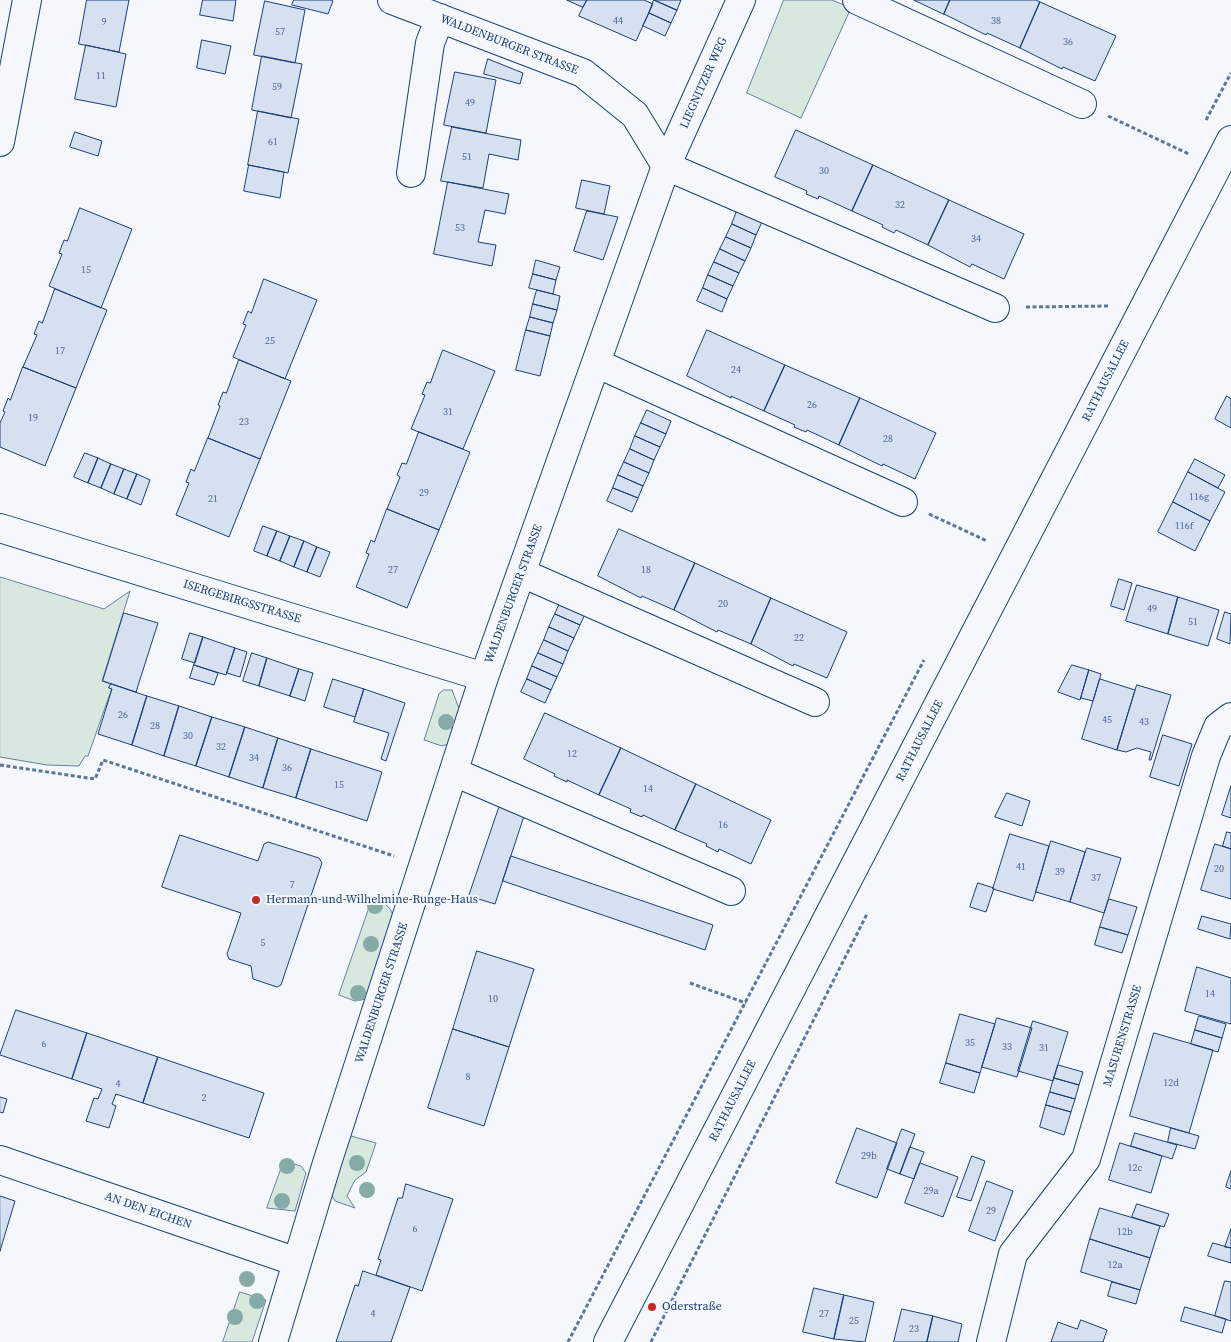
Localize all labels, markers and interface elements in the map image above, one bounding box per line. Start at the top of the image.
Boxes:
street label: WALDENBURGER STRASSE [438,12,580,78]
house number: 44 [613,15,623,27]
house number: 38 [991,15,1001,27]
house number: 9 [102,16,106,28]
house number: 57 [275,26,285,38]
street label: LIEGNITZER WEG [677,35,731,131]
house number: 36 [1063,36,1073,48]
house number: 11 [96,70,106,82]
house number: 59 [272,81,282,93]
house number: 49 [465,97,475,109]
house number: 61 [268,136,278,148]
house number: 51 [462,151,472,163]
house number: 30 [819,165,829,177]
house number: 32 [895,199,905,211]
house number: 53 [455,222,465,234]
house number: 34 [971,233,981,245]
house number: 15 [81,264,91,276]
house number: 25 [265,335,275,347]
street label: RATHAUSALLEE [1079,338,1133,424]
house number: 17 [55,345,65,357]
house number: 24 [731,364,741,376]
house number: 26 [807,399,817,411]
house number: 31 [443,406,453,418]
house number: 19 [28,412,38,424]
house number: 23 [239,416,249,428]
house number: 28 [883,433,893,445]
house number: 29 [419,487,429,499]
house number: 116g [1189,491,1209,503]
house number: 21 [208,493,218,505]
house number: 116f [1175,520,1193,532]
street label: WALDENBURGER STRASSE [482,523,546,665]
house number: 27 [388,564,398,576]
house number: 18 [641,564,651,576]
street label: ISERGEBIRGSSTRASSE [181,577,303,627]
house number: 20 [718,598,728,610]
house number: 49 [1147,603,1157,615]
house number: 51 [1188,616,1198,628]
house number: 22 [794,632,804,644]
street label: RATHAUSALLEE [893,698,947,784]
house number: 26 [118,709,128,721]
house number: 45 [1102,714,1112,726]
house number: 43 [1139,716,1149,728]
house number: 28 [150,720,160,732]
house number: 30 [183,730,193,742]
house number: 32 [216,741,226,753]
house number: 12 [567,748,577,760]
house number: 34 [249,752,259,764]
house number: 36 [282,762,292,774]
house number: 15 [334,779,344,791]
house number: 14 [643,783,653,795]
house number: 16 [718,819,728,831]
house number: 41 [1016,861,1026,873]
house number: 20 [1214,863,1224,875]
house number: 39 [1055,866,1065,878]
house number: 37 [1091,872,1101,884]
house number: 7 [290,879,294,891]
place label: Hermann-und-Wilhelmine-Runge-Haus [266,893,478,907]
marker: Hermann-und-Wilhelmine-Runge-Haus [250,894,262,906]
street label: WALDENBURGER STRASSE [352,921,412,1065]
house number: 5 [261,937,265,949]
street label: MASURENSTRASSE [1101,984,1145,1088]
house number: 14 [1205,988,1215,1000]
house number: 10 [488,993,498,1005]
house number: 35 [965,1037,975,1049]
house number: 6 [42,1038,46,1050]
house number: 33 [1002,1041,1012,1053]
house number: 31 [1039,1042,1049,1054]
street label: RATHAUSALLEE [706,1058,760,1144]
house number: 8 [466,1071,470,1083]
house number: 12d [1163,1077,1179,1089]
house number: 4 [116,1078,120,1090]
house number: 2 [202,1092,206,1104]
house number: 29b [861,1150,877,1162]
house number: 12c [1128,1162,1142,1174]
house number: 29a [923,1185,939,1197]
street label: AN DEN EICHEN [103,1189,193,1233]
house number: 29 [986,1205,996,1217]
house number: 6 [413,1223,417,1235]
house number: 12b [1117,1226,1133,1238]
house number: 12a [1107,1259,1123,1271]
place label: Oderstraße [662,1300,722,1314]
marker: Oderstraße [646,1301,658,1313]
house number: 4 [371,1308,375,1320]
house number: 27 [819,1308,829,1320]
house number: 25 [849,1315,859,1327]
house number: 23 [909,1323,919,1335]

